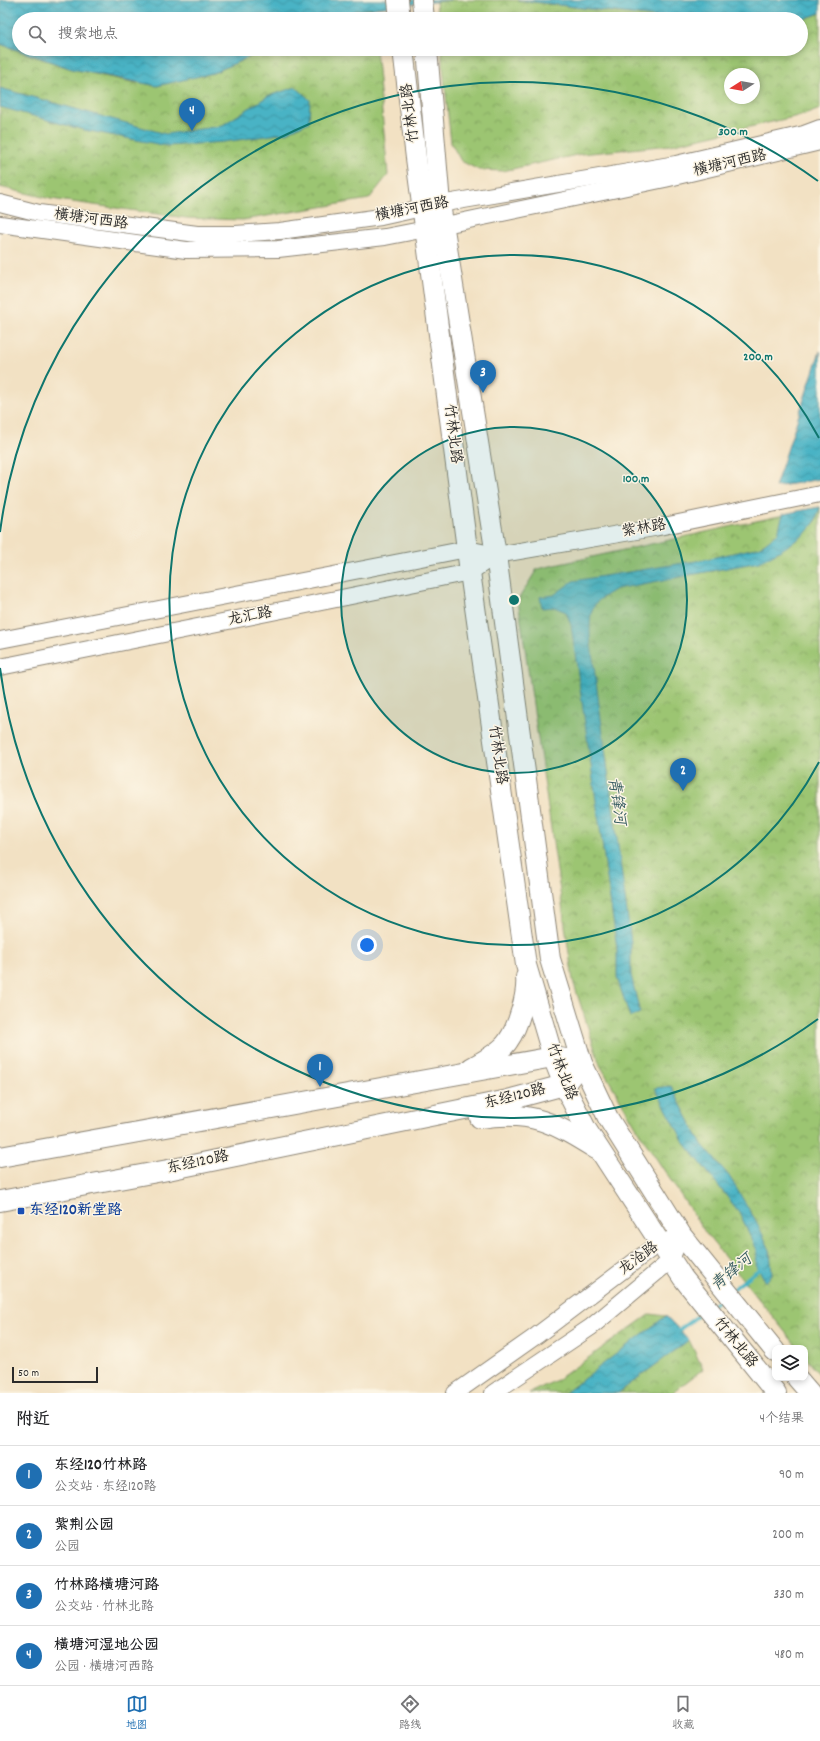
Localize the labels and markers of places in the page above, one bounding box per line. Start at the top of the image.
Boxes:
pin: 4 [179,98,205,131]
pin: 3 [470,360,496,393]
centre of rings [507,593,521,607]
pin: 2 [670,758,696,791]
pin: 1 [307,1054,333,1087]
place label: 东经120新堂路 [29,1200,122,1222]
marker: 东经120新堂路 [16,1206,26,1216]

